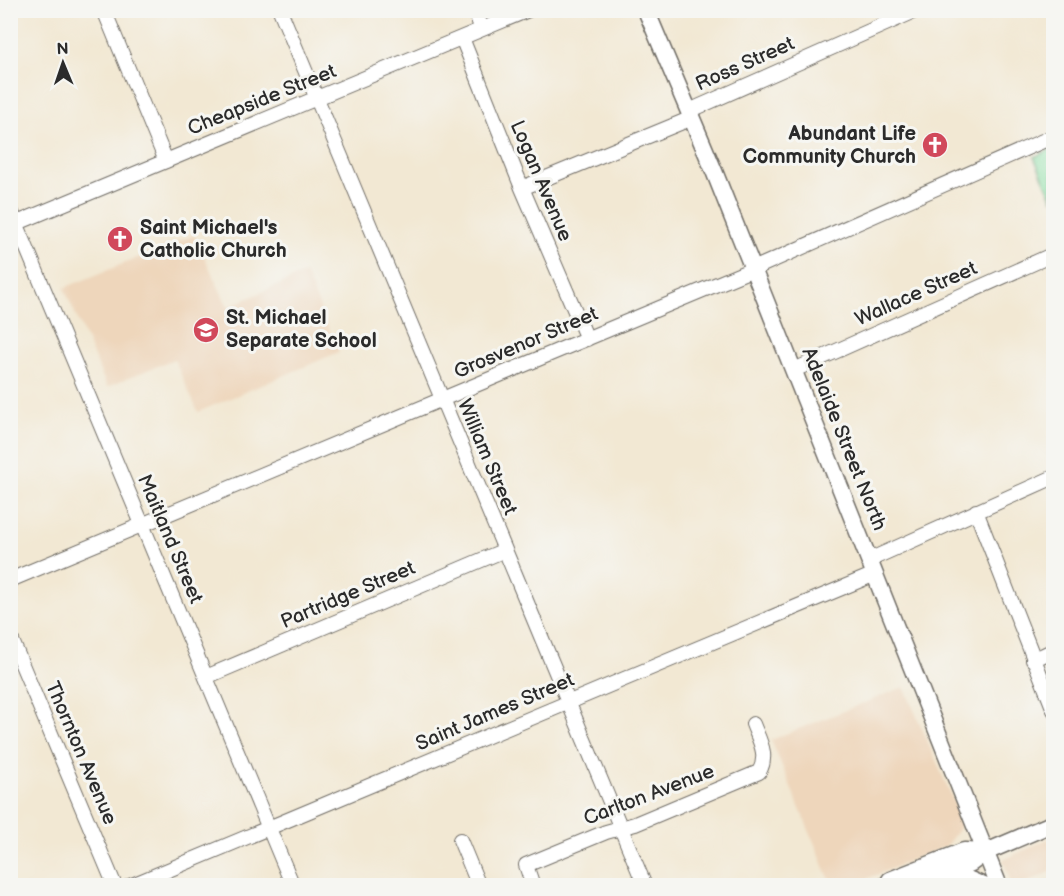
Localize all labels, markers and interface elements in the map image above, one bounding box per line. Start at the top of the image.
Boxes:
street label: Ross Street [692,32,798,96]
north arrow [33,33,93,93]
text: N [56,40,69,59]
street label: Cheapside Street [184,59,340,141]
street label: Logan Avenue [505,117,577,245]
place label: Abundant Life Community Church [743,122,916,169]
church icon: Abundant Life Community Church [920,130,950,160]
place label: Saint Michael's Catholic Church [140,216,287,263]
church icon: Saint Michael's Catholic Church [105,224,135,254]
street label: Wallace Street [851,256,981,332]
street label: Grosvenor Street [450,302,602,384]
place label: St. Michael Separate School [226,306,377,353]
school or university icon: St. Michael Separate School [191,315,221,345]
street label: Adelaide Street North [796,344,892,534]
street label: William Street [452,396,522,518]
street label: Maitland Street [132,471,208,607]
street label: Partridge Street [277,556,419,634]
street label: Saint James Street [412,668,578,756]
street label: Thornton Avenue [40,678,122,828]
street label: Carlton Avenue [580,759,718,831]

